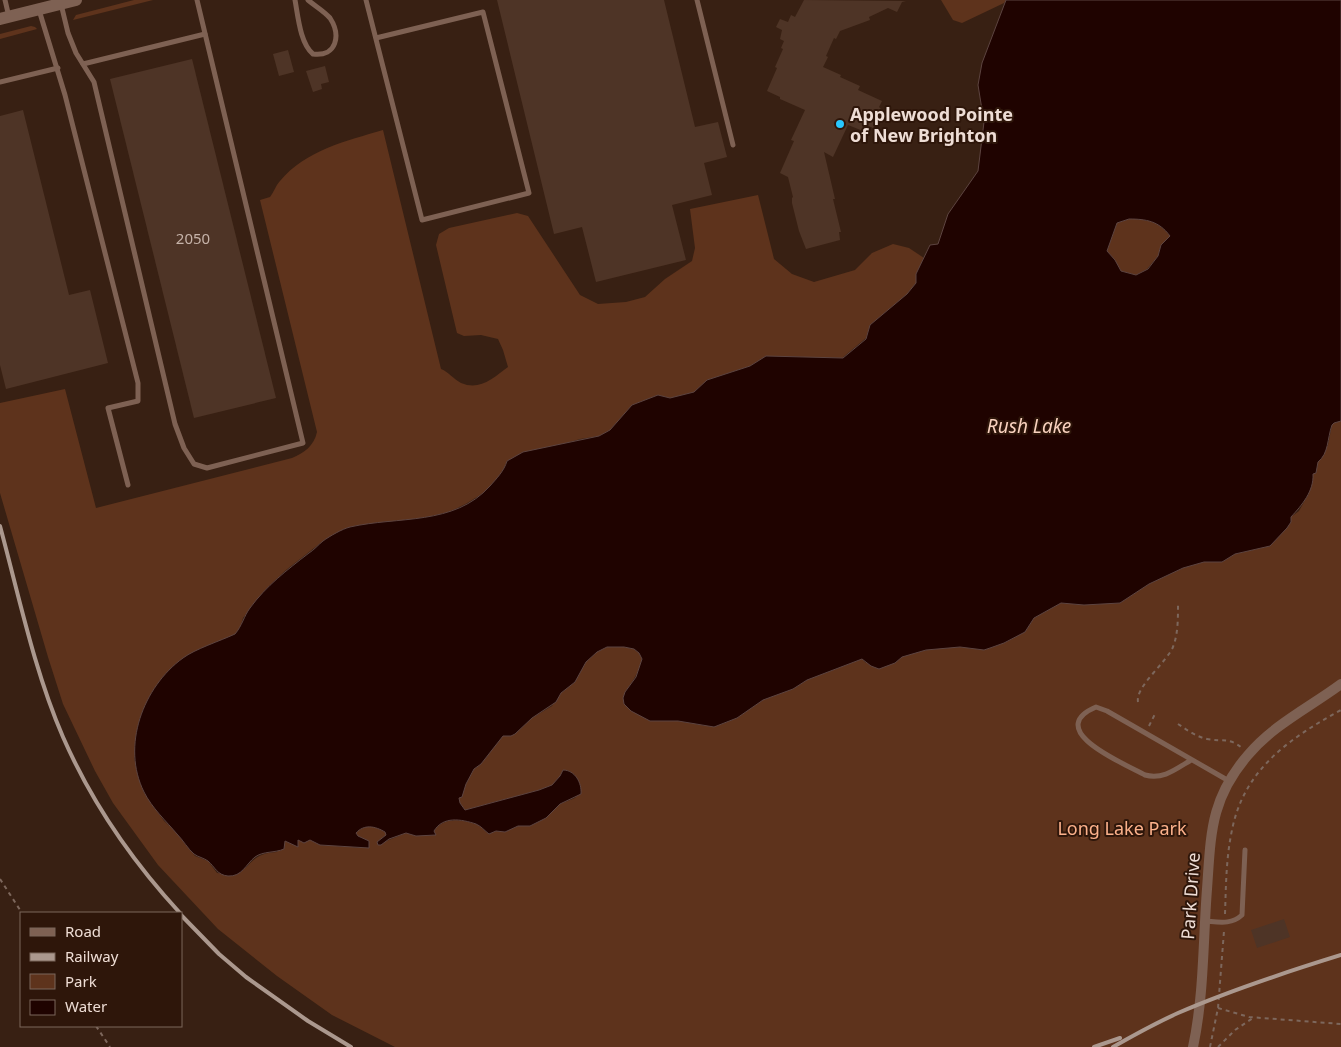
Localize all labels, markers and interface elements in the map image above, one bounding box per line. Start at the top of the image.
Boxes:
place label: Applewood Pointe of New Brighton [850,102,1013,147]
marker: Applewood Pointe of New Brighton [834,118,846,130]
house number: 2050 [176,228,210,248]
water label: Rush Lake [987,413,1071,439]
park label: Long Lake Park [1057,816,1187,840]
street label: Park Drive [1175,852,1205,940]
legend [20,912,182,1027]
text: Road [65,921,101,941]
text: Railway [65,946,119,966]
text: Park [65,971,97,991]
text: Water [65,996,107,1016]

